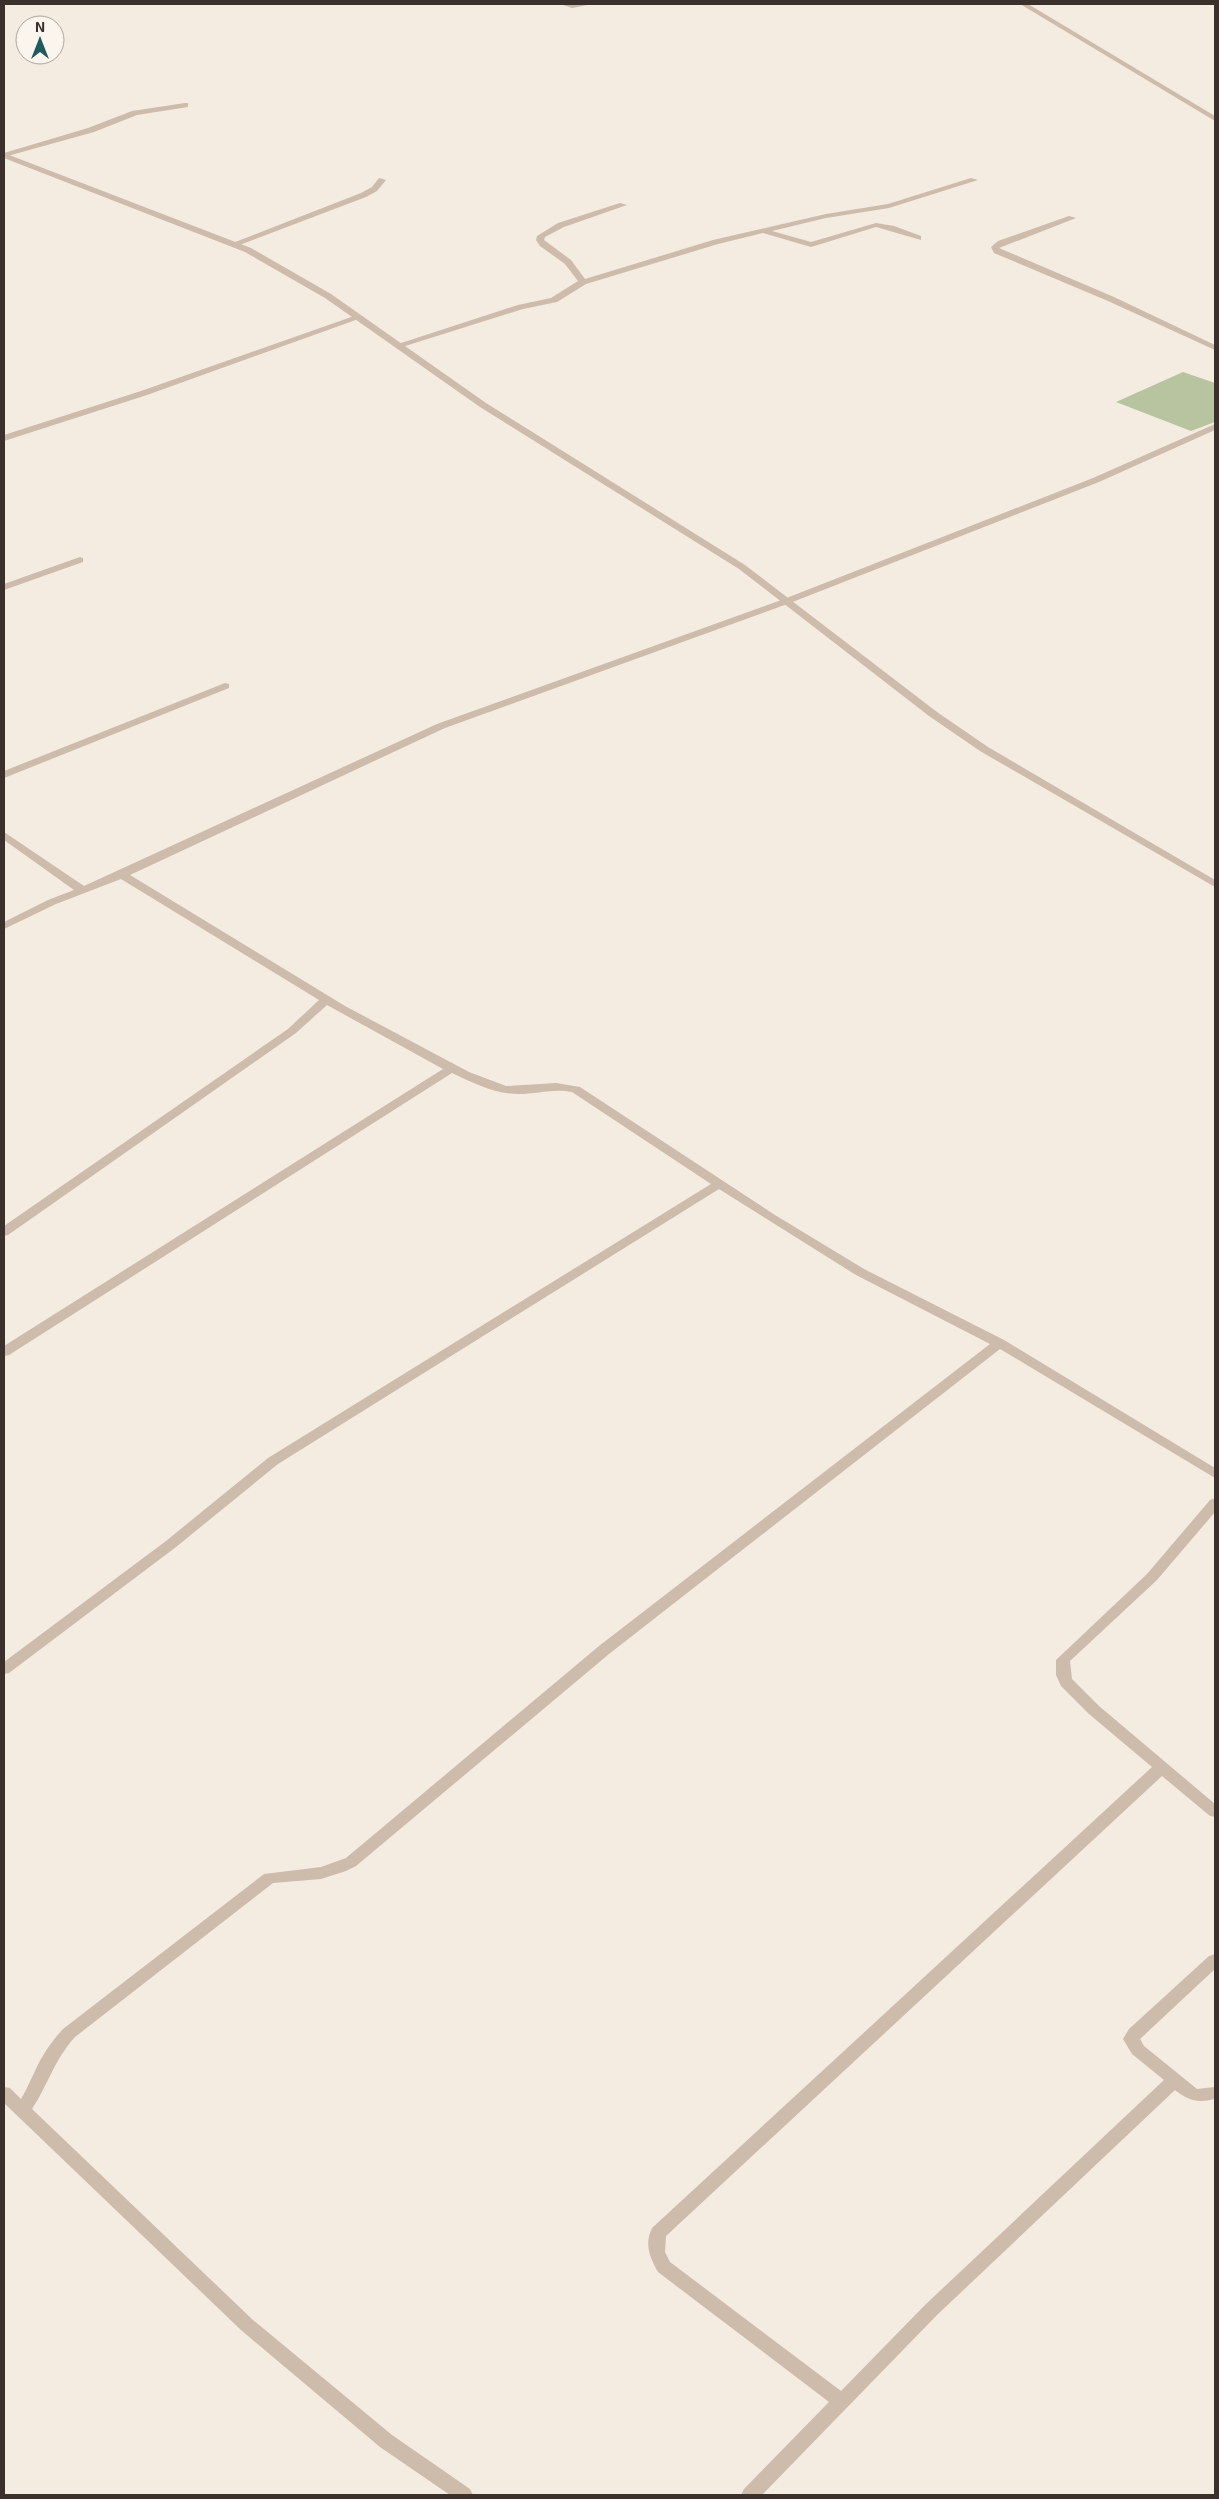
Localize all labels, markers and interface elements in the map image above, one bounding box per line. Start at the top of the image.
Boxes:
north arrow [15,15,65,65]
text: N [35,18,45,35]

